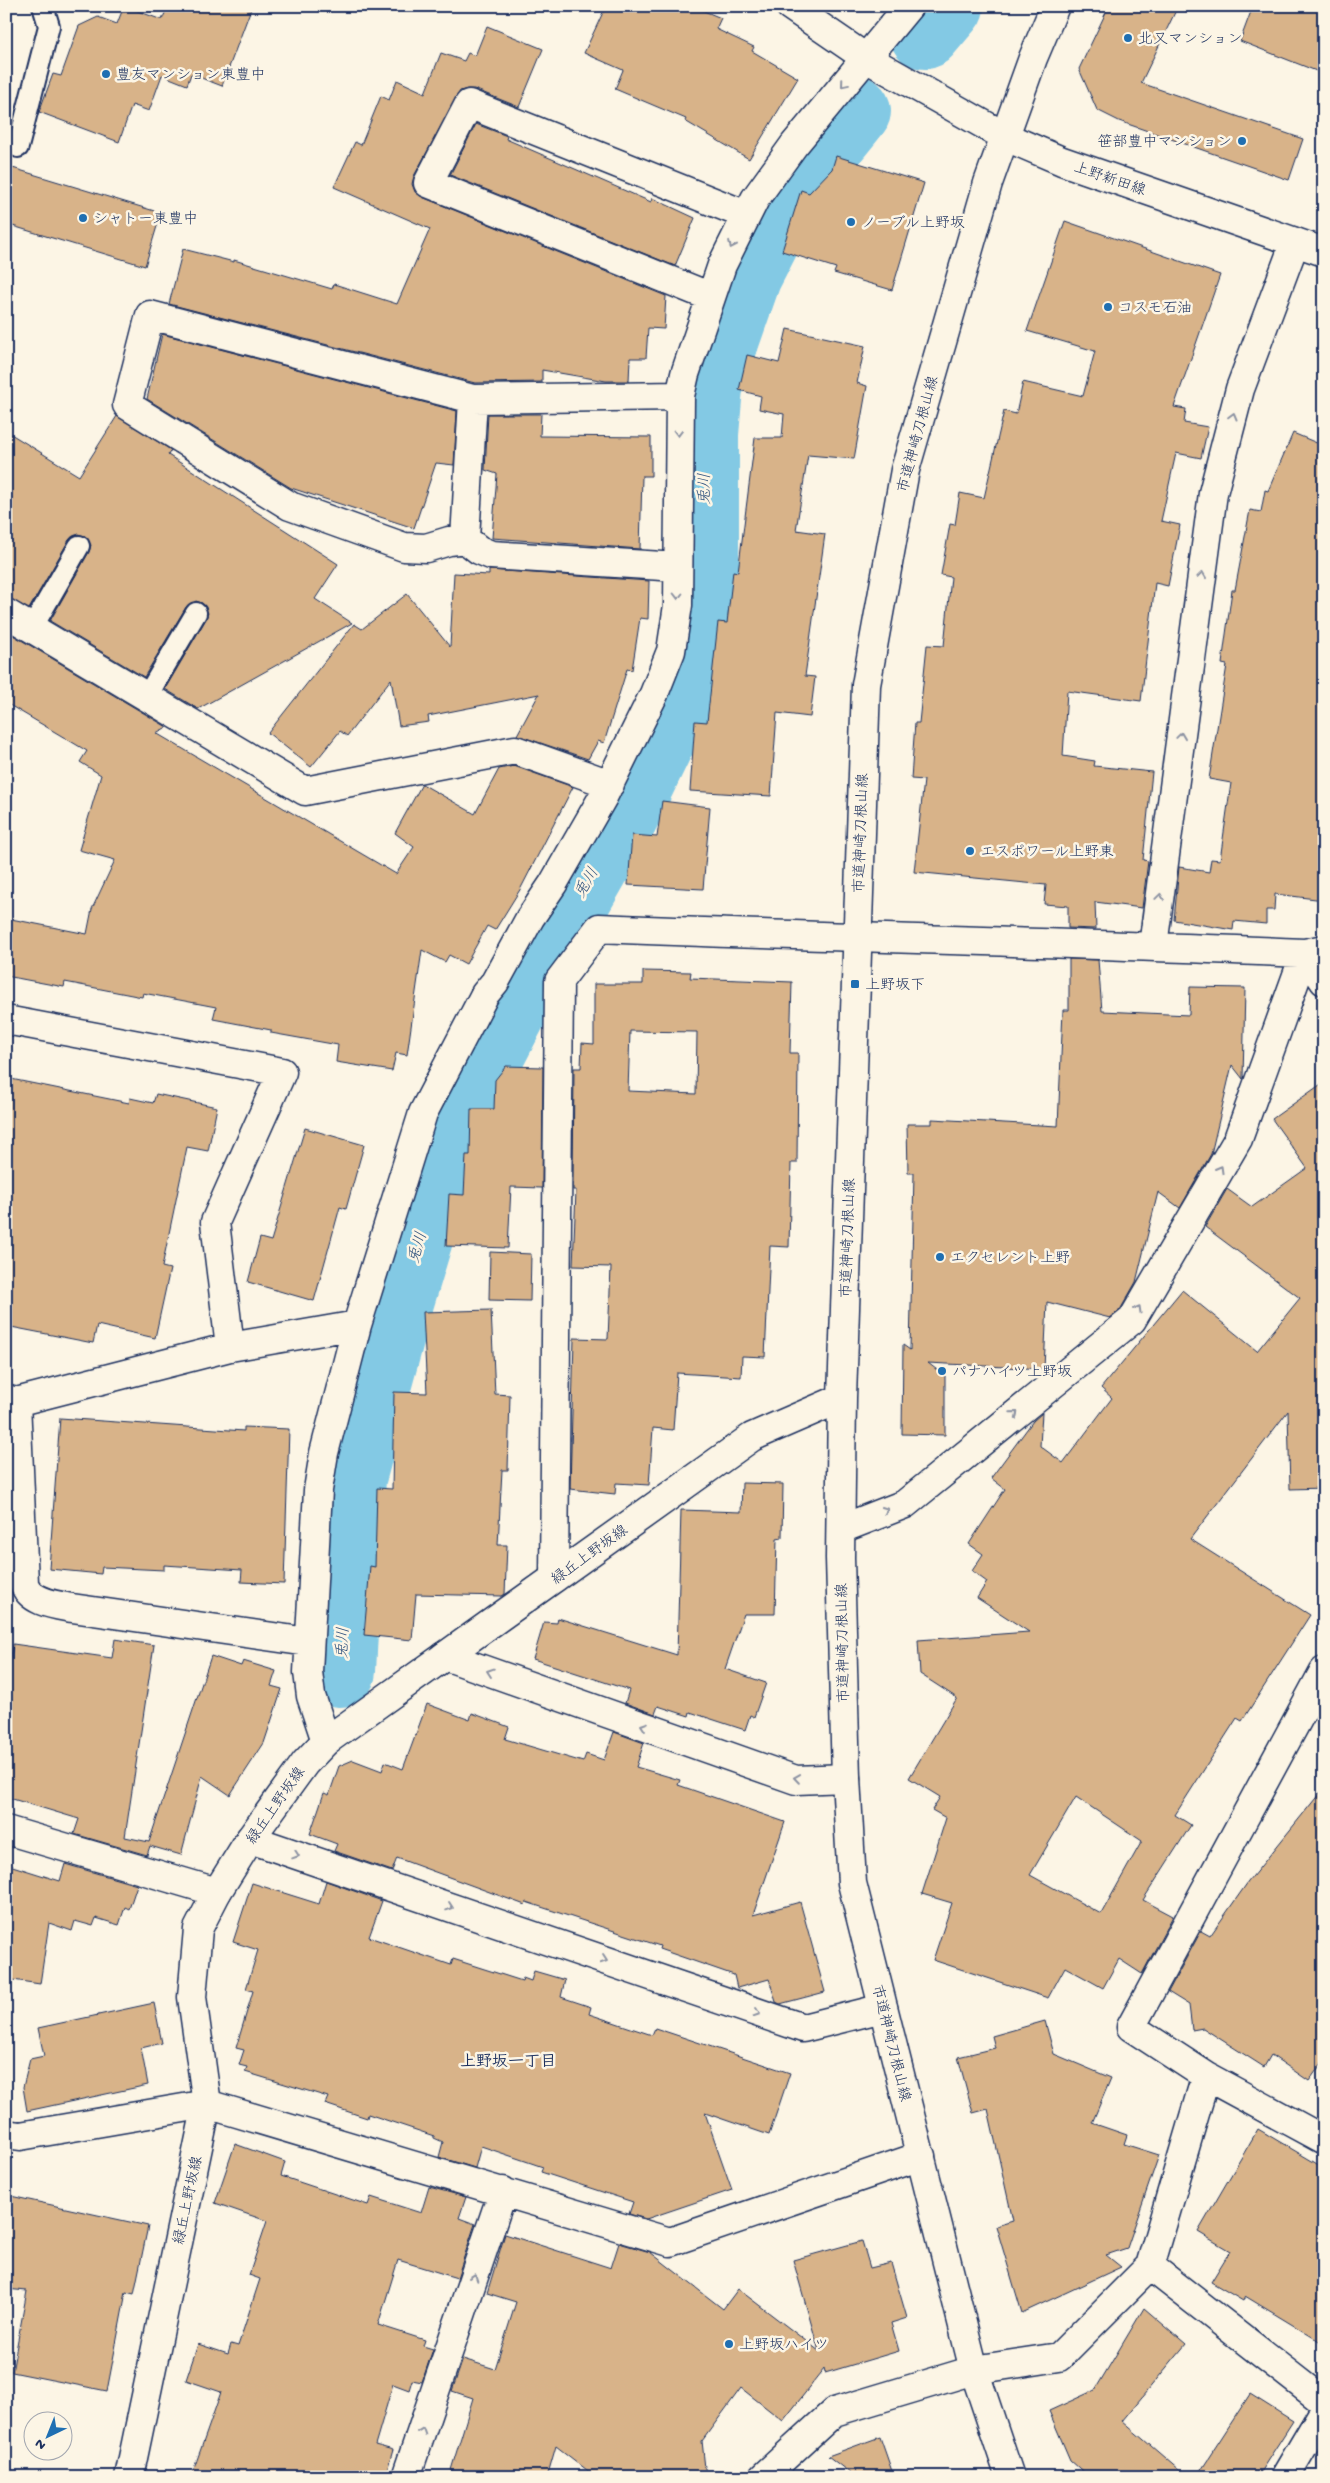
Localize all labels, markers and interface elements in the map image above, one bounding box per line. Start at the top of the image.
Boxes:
place label: 北又マンション [1138,31,1242,49]
marker: 北又マンション [1122,32,1134,44]
place label: 豊友マンション東豊中 [116,66,265,85]
marker: 豊友マンション東豊中 [100,68,112,80]
one-way arrow [842,78,850,87]
place label: 笹部豊中マンション [1098,133,1232,152]
marker: 笹部豊中マンション [1236,135,1248,147]
street label: 上野新田線 [1071,158,1148,201]
place label: シャトー東豊中 [93,210,198,229]
marker: シャトー東豊中 [77,212,89,224]
place label: ノーブル上野坂 [861,215,965,233]
marker: ノーブル上野坂 [845,216,857,228]
one-way arrow [727,240,738,249]
place label: コスモ石油 [1118,300,1192,318]
marker: コスモ石油 [1102,301,1114,313]
street label: 市道神崎刀根山線 [894,374,943,495]
one-way arrow [1227,411,1238,420]
one-way arrow [673,430,683,438]
water label: 兎川 [696,473,716,505]
one-way arrow [1196,571,1207,579]
one-way arrow [673,592,683,600]
one-way arrow [1175,732,1186,740]
street label: 市道神崎刀根山線 [850,773,873,893]
place label: エスポワール上野東 [980,843,1114,862]
marker: エスポワール上野東 [964,845,976,857]
water label: 兎川 [571,865,604,902]
one-way arrow [1154,893,1165,901]
place label: 上野坂下 [865,977,925,995]
marker: 上野坂下 [849,978,861,990]
one-way arrow [1214,1165,1224,1174]
street label: 市道神崎刀根山線 [837,1178,860,1298]
water label: 兎川 [405,1230,433,1266]
place label: エクセレント上野 [950,1250,1070,1268]
marker: エクセレント上野 [934,1251,946,1263]
one-way arrow [1132,1306,1142,1315]
place label: パナハイツ上野坂 [952,1364,1072,1382]
marker: パナハイツ上野坂 [936,1365,948,1377]
one-way arrow [1009,1412,1018,1420]
one-way arrow [881,1506,889,1516]
street label: 緑丘上野坂線 [548,1521,632,1589]
street label: 市道神崎刀根山線 [833,1583,854,1703]
water label: 兎川 [333,1627,355,1660]
one-way arrow [487,1668,495,1678]
one-way arrow [640,1722,648,1732]
street label: 緑丘上野坂線 [243,1764,310,1848]
one-way arrow [793,1774,802,1784]
one-way arrow [292,1849,300,1859]
one-way arrow [445,1901,454,1911]
one-way arrow [599,1954,607,1964]
street label: 市道神崎刀根山線 [867,1983,914,2104]
one-way arrow [753,2007,761,2017]
district label: 上野坂一丁目 [460,2053,556,2073]
street label: 緑丘上野坂線 [170,2154,207,2246]
one-way arrow [469,2273,479,2281]
place label: 上野坂ハイツ [739,2337,829,2355]
marker: 上野坂ハイツ [723,2338,735,2350]
north arrow [22,2410,72,2460]
one-way arrow [416,2427,426,2435]
text: N [32,2434,50,2453]

